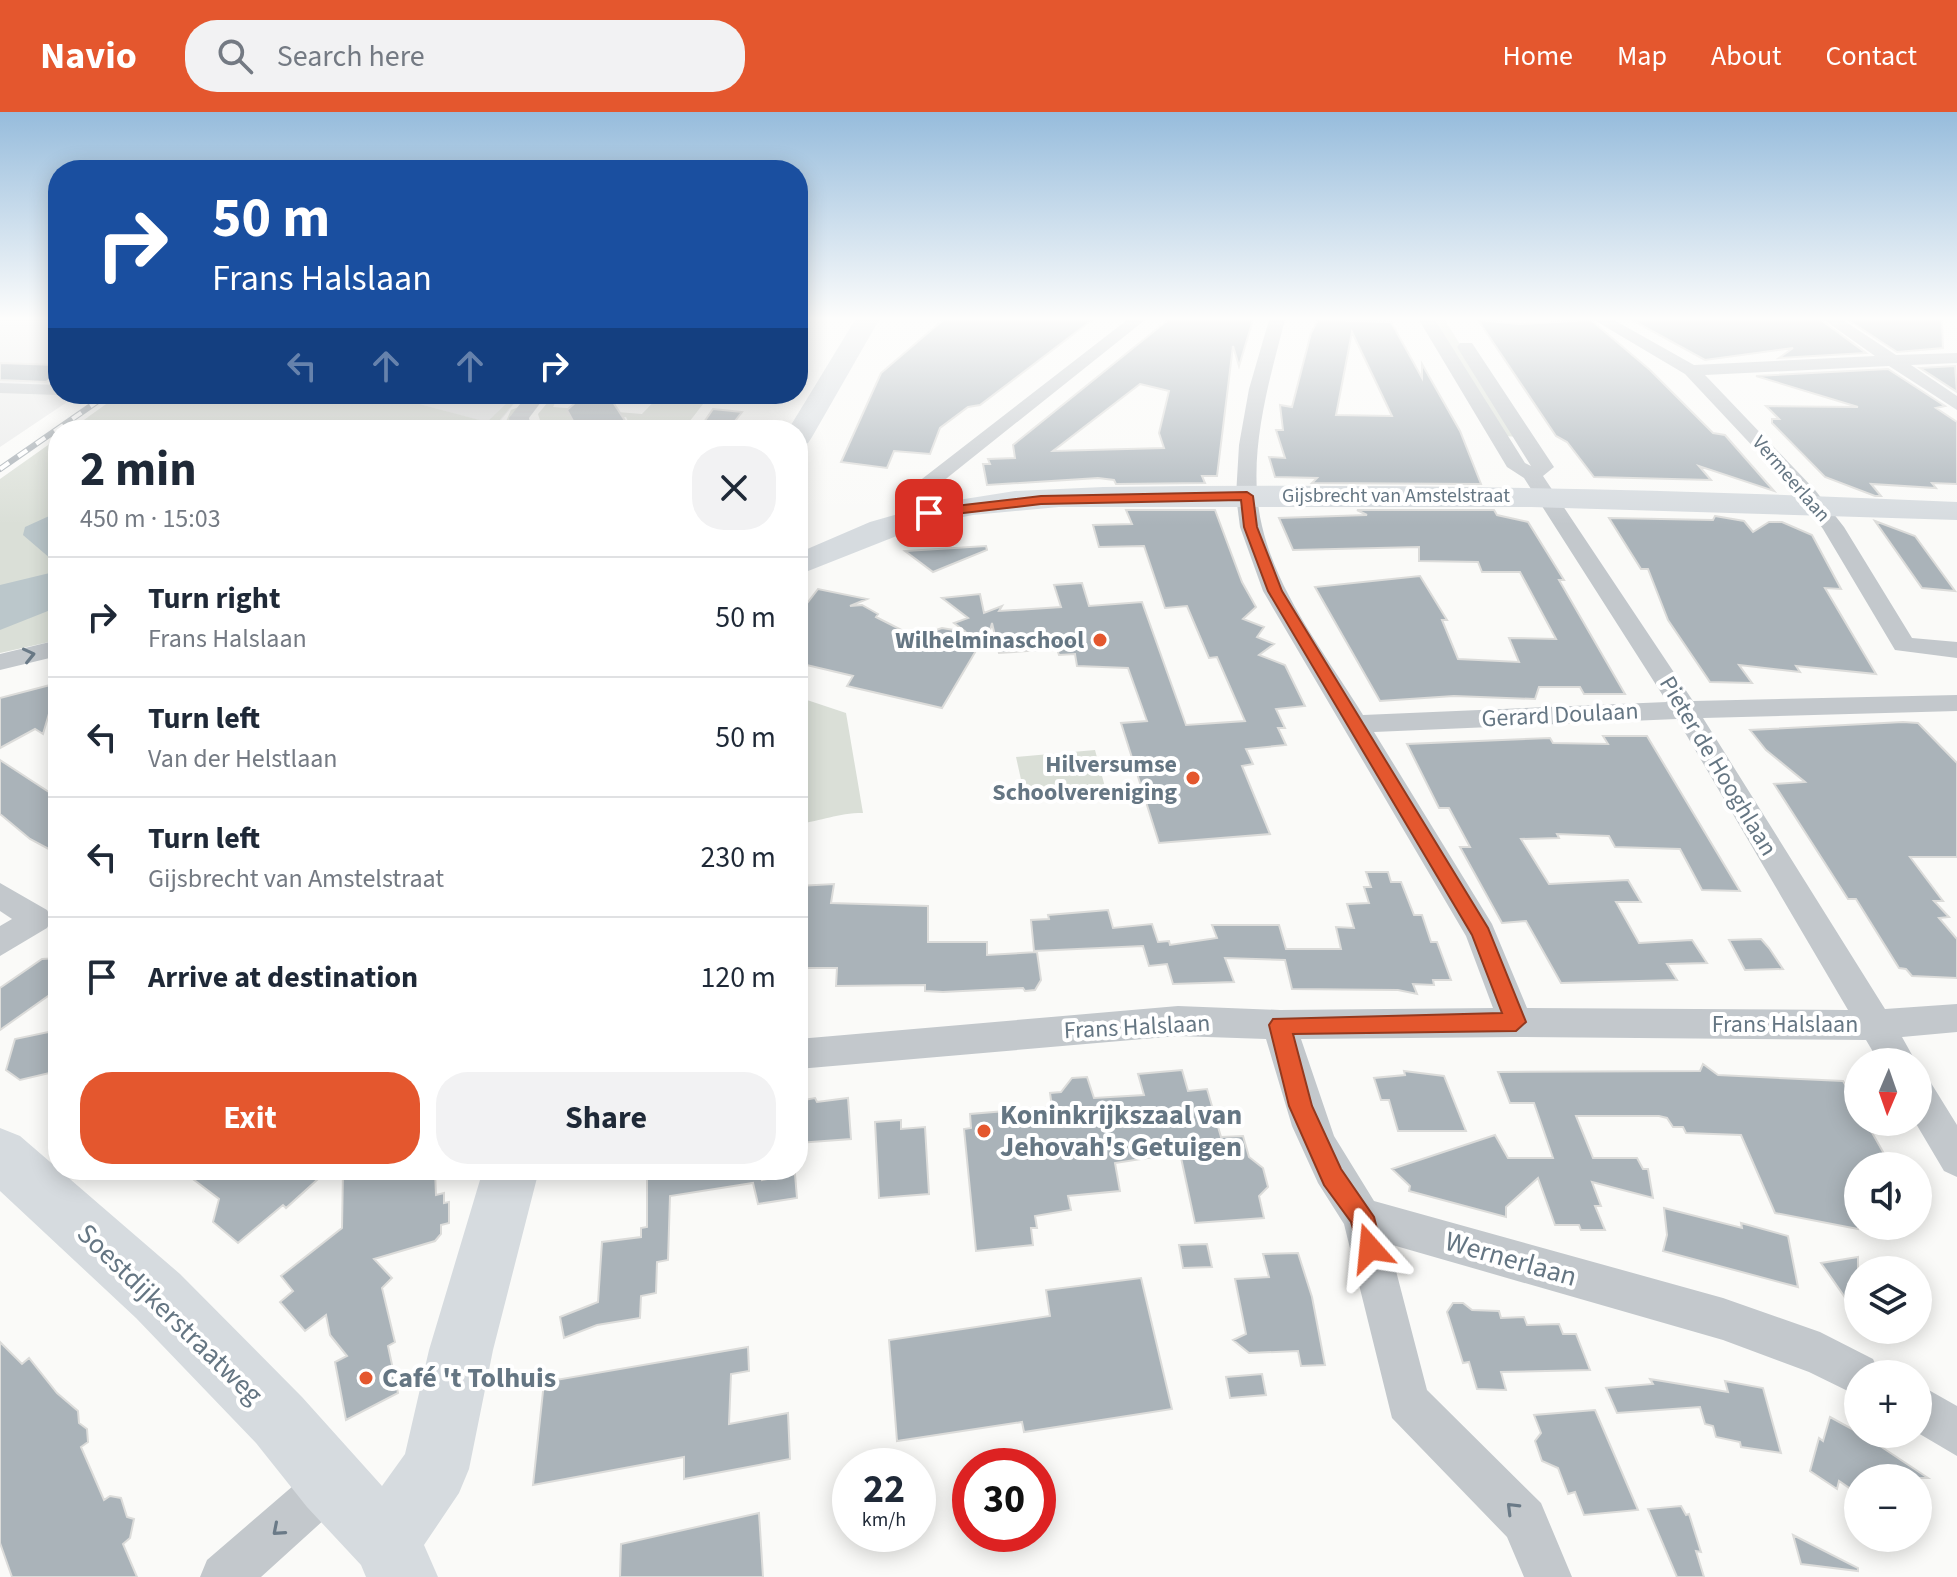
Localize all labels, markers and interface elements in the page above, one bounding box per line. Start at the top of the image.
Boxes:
search box [185,20,745,92]
text: Navio [40,29,137,83]
icon: search [213,34,257,78]
text: Search here [277,35,425,78]
text: Home [1502,36,1573,76]
text: Map [1617,36,1667,76]
text: About [1711,36,1782,76]
text: Contact [1826,36,1917,76]
text: 50 m [212,179,330,258]
icon: right [80,192,184,296]
text: Frans Halslaan [212,253,432,304]
icon: left [280,344,324,388]
icon: ahead [364,344,408,388]
icon: ahead [448,344,492,388]
icon: right [532,344,576,388]
street label: Vermeerlaan [1746,430,1836,528]
text: 2 min [80,436,197,504]
button: close [692,446,776,530]
pin [895,479,963,547]
street label: Gijsbrecht van Amstelstraat [1282,482,1510,510]
icon: arrive [907,491,951,535]
text: 450 m · 15:03 [80,500,221,537]
text: Turn right [148,577,280,620]
icon: right [80,595,124,639]
text: 50 m [715,596,776,639]
text: Frans Halslaan [148,620,307,657]
place label: Wilhelminaschool [895,623,1084,658]
marker: Wilhelminaschool [1091,631,1109,649]
one-way arrow [22,647,35,664]
street label: Pieter de Hooghlaan [1650,669,1786,863]
street label: Gerard Doulaan [1481,693,1639,737]
text: Turn left [148,697,260,740]
icon: left [80,715,124,759]
text: 50 m [715,716,776,759]
text: Van der Helstlaan [148,740,338,777]
place label: Hilversumse Schoolvereniging [992,747,1177,810]
marker: Hilversumse Schoolvereniging [1184,769,1202,787]
text: Turn left [148,817,260,860]
icon: left [80,835,124,879]
text: 230 m [700,836,776,879]
text: Gijsbrecht van Amstelstraat [148,860,444,897]
icon: arrive [80,955,124,999]
text: Arrive at destination [148,956,418,999]
text: 120 m [700,956,776,999]
street label: Frans Halslaan [1063,1006,1211,1048]
street label: Frans Halslaan [1712,1007,1858,1042]
north arrow [1844,1048,1932,1136]
map controls [1844,1048,1932,1552]
button: Exit [80,1072,420,1164]
button: Share [436,1072,776,1164]
place label: Koninkrijkszaal van Jehovah's Getuigen [1000,1095,1242,1167]
marker: Koninkrijkszaal van Jehovah's Getuigen [975,1122,993,1140]
button: sound [1844,1152,1932,1240]
position arrow [1328,1206,1412,1290]
street label: Soestdijkerstraatweg [68,1214,272,1414]
street label: Wernerlaan [1440,1221,1582,1297]
button: layers [1844,1256,1932,1344]
place label: Café 't Tolhuis [382,1358,556,1398]
button: + [1844,1360,1932,1448]
marker: Café 't Tolhuis [357,1369,375,1387]
speed limit sign: 30 [952,1448,1056,1552]
text: 22 [863,1461,905,1518]
button: − [1844,1464,1932,1552]
one-way arrow [1507,1503,1522,1517]
text: km/h [862,1506,906,1534]
one-way arrow [272,1521,287,1535]

